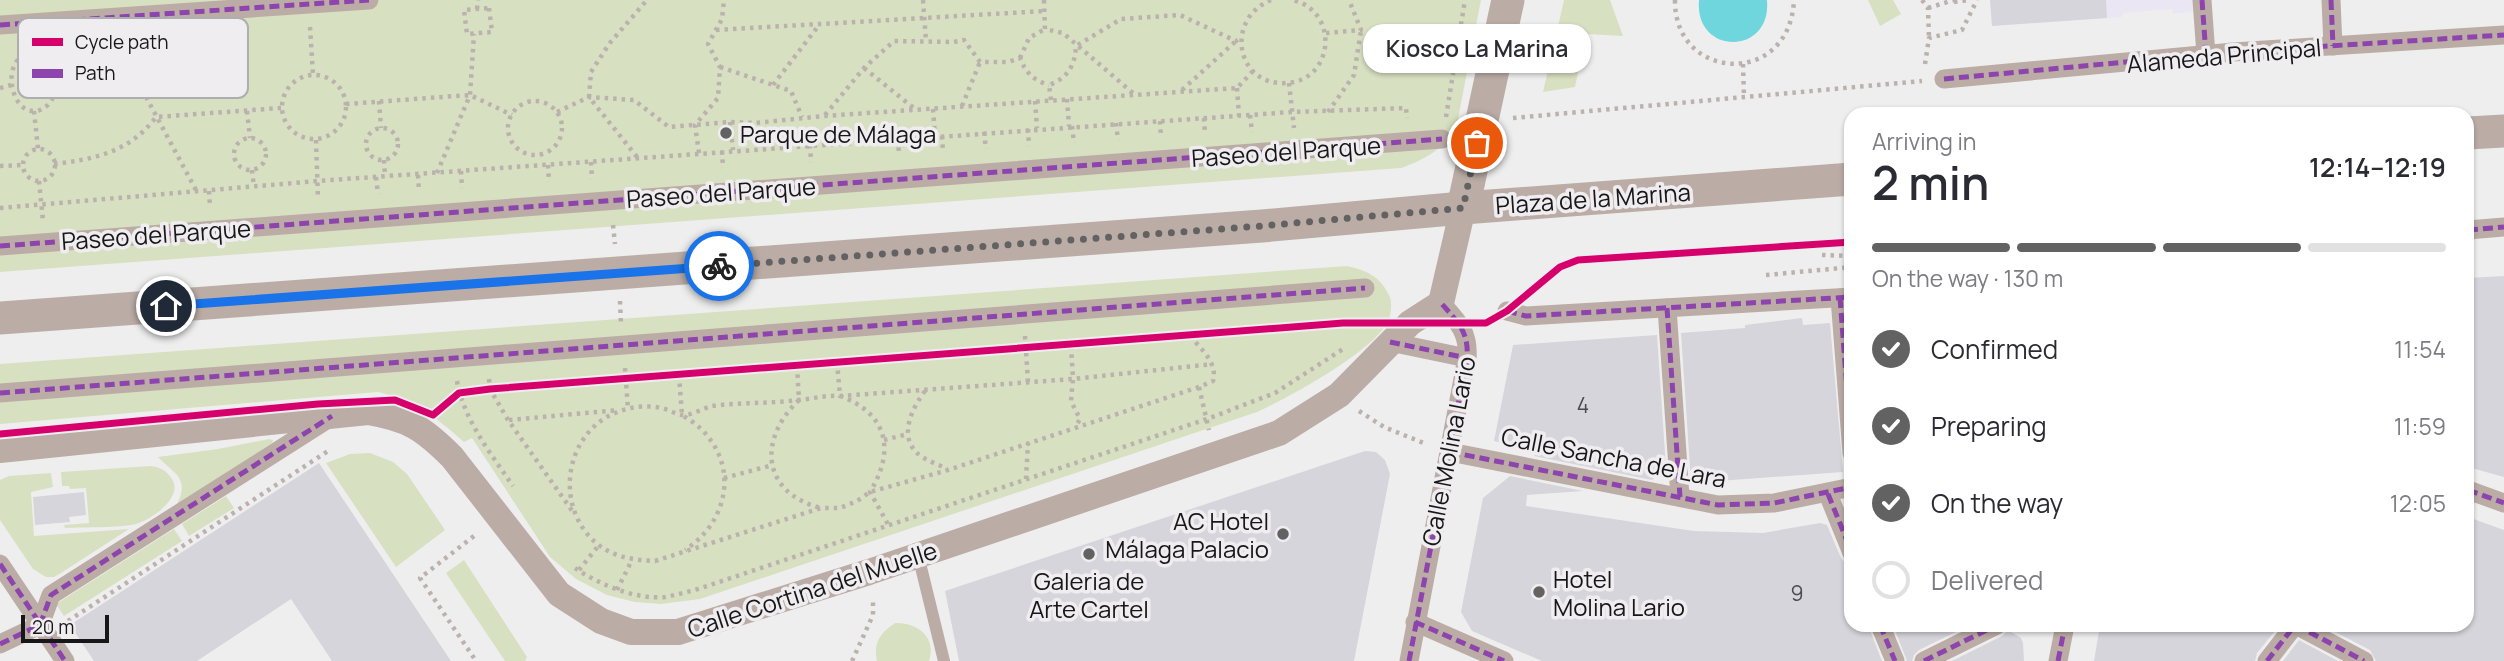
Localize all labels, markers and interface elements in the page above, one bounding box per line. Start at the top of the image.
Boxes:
legend [18,18,248,98]
callout: Kiosco La Marina [1363,24,1591,73]
text: Cycle path [75,29,169,55]
street label: Alameda Principal [2125,30,2323,80]
text: Kiosco La Marina [1386,32,1568,64]
text: Path [75,60,115,86]
pin [1447,113,1507,173]
place label: Parque de Málaga [740,117,936,150]
icon: bag [1458,124,1496,162]
marker: Parque de Málaga [718,125,734,141]
text: Arriving in [1872,125,1977,157]
street label: Paseo del Parque [1190,128,1382,174]
text: 12:14–12:19 [2309,149,2446,185]
text: 2 min [1872,151,1989,214]
street label: Paseo del Parque [625,169,817,215]
street label: Plaza de la Marina [1494,175,1692,221]
street label: Paseo del Parque [60,211,252,257]
courier [684,231,754,301]
icon: bike [700,247,738,285]
text: On the way · 130 m [1872,262,2063,294]
pin [136,276,196,336]
icon: home [147,287,185,325]
icon: check [1872,330,1910,368]
text: Confirmed [1931,331,2058,367]
text: 11:54 [2394,333,2446,365]
street label: Calle Molina Lario [1413,353,1483,549]
house number: 4 [1577,391,1589,419]
icon: check [1872,407,1910,445]
text: Preparing [1931,408,2047,444]
text: 11:59 [2394,410,2446,442]
street label: Calle Sancha de Lara [1499,419,1729,495]
icon: check [1872,484,1910,522]
text: On the way [1931,485,2063,521]
text: 12:05 [2390,487,2446,519]
place label: AC Hotel Málaga Palacio [1105,504,1269,565]
marker: AC Hotel Málaga Palacio [1275,526,1291,542]
street label: Calle Cortina del Muelle [683,533,941,645]
marker: Galeria de Arte Cartel [1081,546,1097,562]
place label: Hotel Molina Lario [1553,562,1685,623]
text: Delivered [1931,562,2043,598]
place label: Galeria de Arte Cartel [1029,564,1149,625]
house number: 9 [1790,579,1804,607]
marker: Hotel Molina Lario [1531,584,1547,600]
scale bar [21,612,108,644]
text: 20 m [32,614,74,640]

